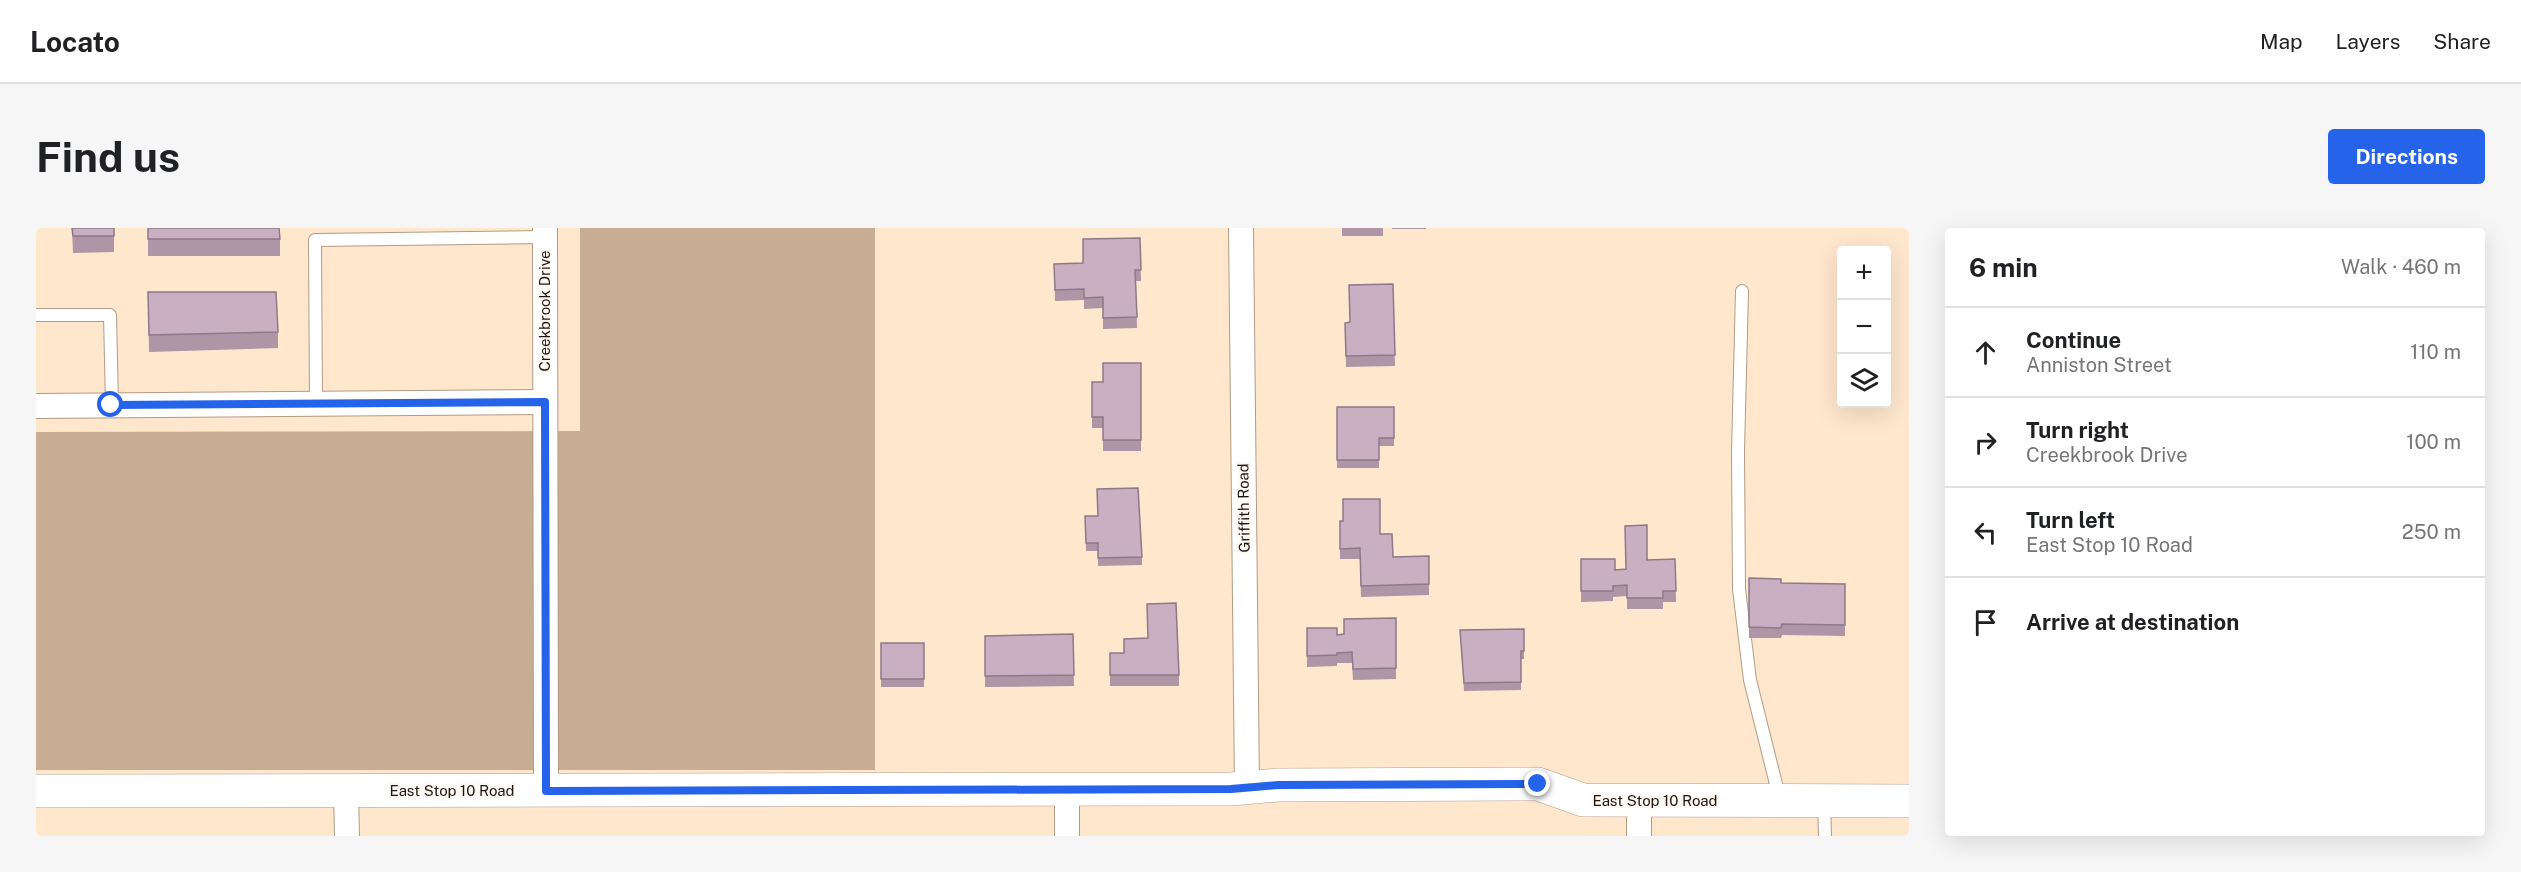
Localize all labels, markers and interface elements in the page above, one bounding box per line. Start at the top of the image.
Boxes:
text: Locato [30,25,120,58]
text: Map [2260,29,2303,54]
text: Layers [2336,29,2400,54]
text: Share [2433,29,2491,54]
button: Directions [2328,129,2485,184]
text: Find us [36,132,180,181]
map controls [1837,246,1891,408]
button: + [1837,246,1891,300]
street label: Creekbrook Drive [536,250,553,372]
text: 6 min [1969,252,2038,283]
text: Walk · 460 m [2341,255,2461,279]
button: − [1837,300,1891,354]
text: Continue [2026,327,2121,353]
icon: ahead [1969,336,2002,369]
text: 110 m [2410,340,2461,364]
text: Anniston Street [2026,353,2172,377]
button: layers [1837,354,1891,408]
route start [97,391,123,417]
text: Turn right [2026,417,2129,443]
icon: right [1969,426,2002,459]
text: 100 m [2406,430,2461,454]
text: Creekbrook Drive [2026,443,2187,467]
street label: Griffith Road [1234,463,1253,553]
text: Turn left [2026,507,2115,533]
icon: left [1969,516,2002,549]
text: 250 m [2402,520,2461,544]
text: East Stop 10 Road [2026,533,2193,557]
icon: arrive [1969,606,2002,639]
text: Arrive at destination [2026,609,2239,635]
route end [1524,770,1550,796]
street label: East Stop 10 Road [389,782,515,799]
street label: East Stop 10 Road [1592,792,1718,809]

